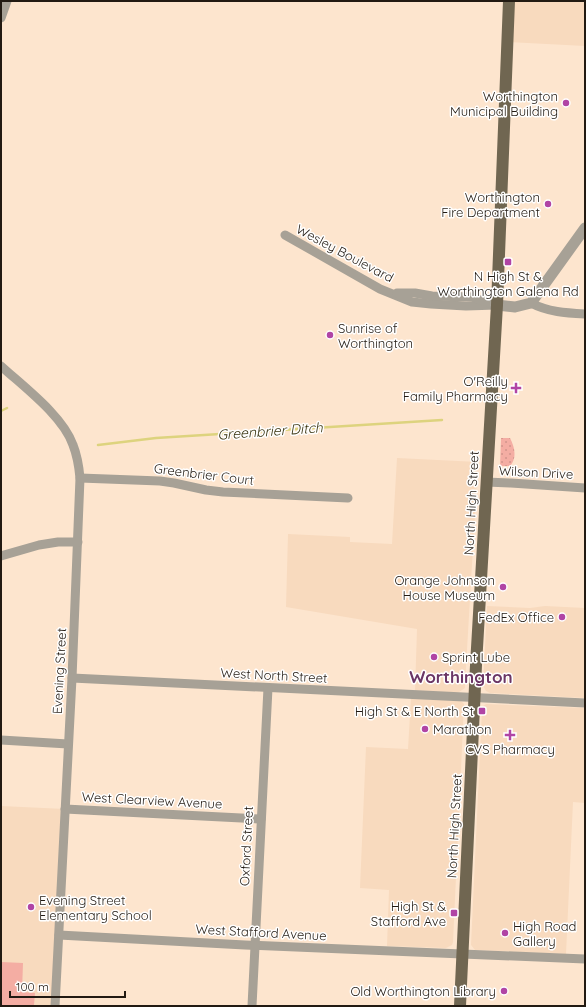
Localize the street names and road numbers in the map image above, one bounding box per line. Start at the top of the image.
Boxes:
street label: Wesley Boulevard [294,221,396,285]
street label: North High Street [460,450,482,556]
street label: Greenbrier Court [153,460,255,488]
street label: Wilson Drive [498,462,574,482]
street label: Evening Street [49,627,69,715]
street label: West North Street [220,664,328,686]
street label: North High Street [443,773,465,879]
street label: West Clearview Avenue [81,788,223,812]
street label: Oxford Street [236,806,256,886]
street label: West Stafford Avenue [195,921,327,943]

